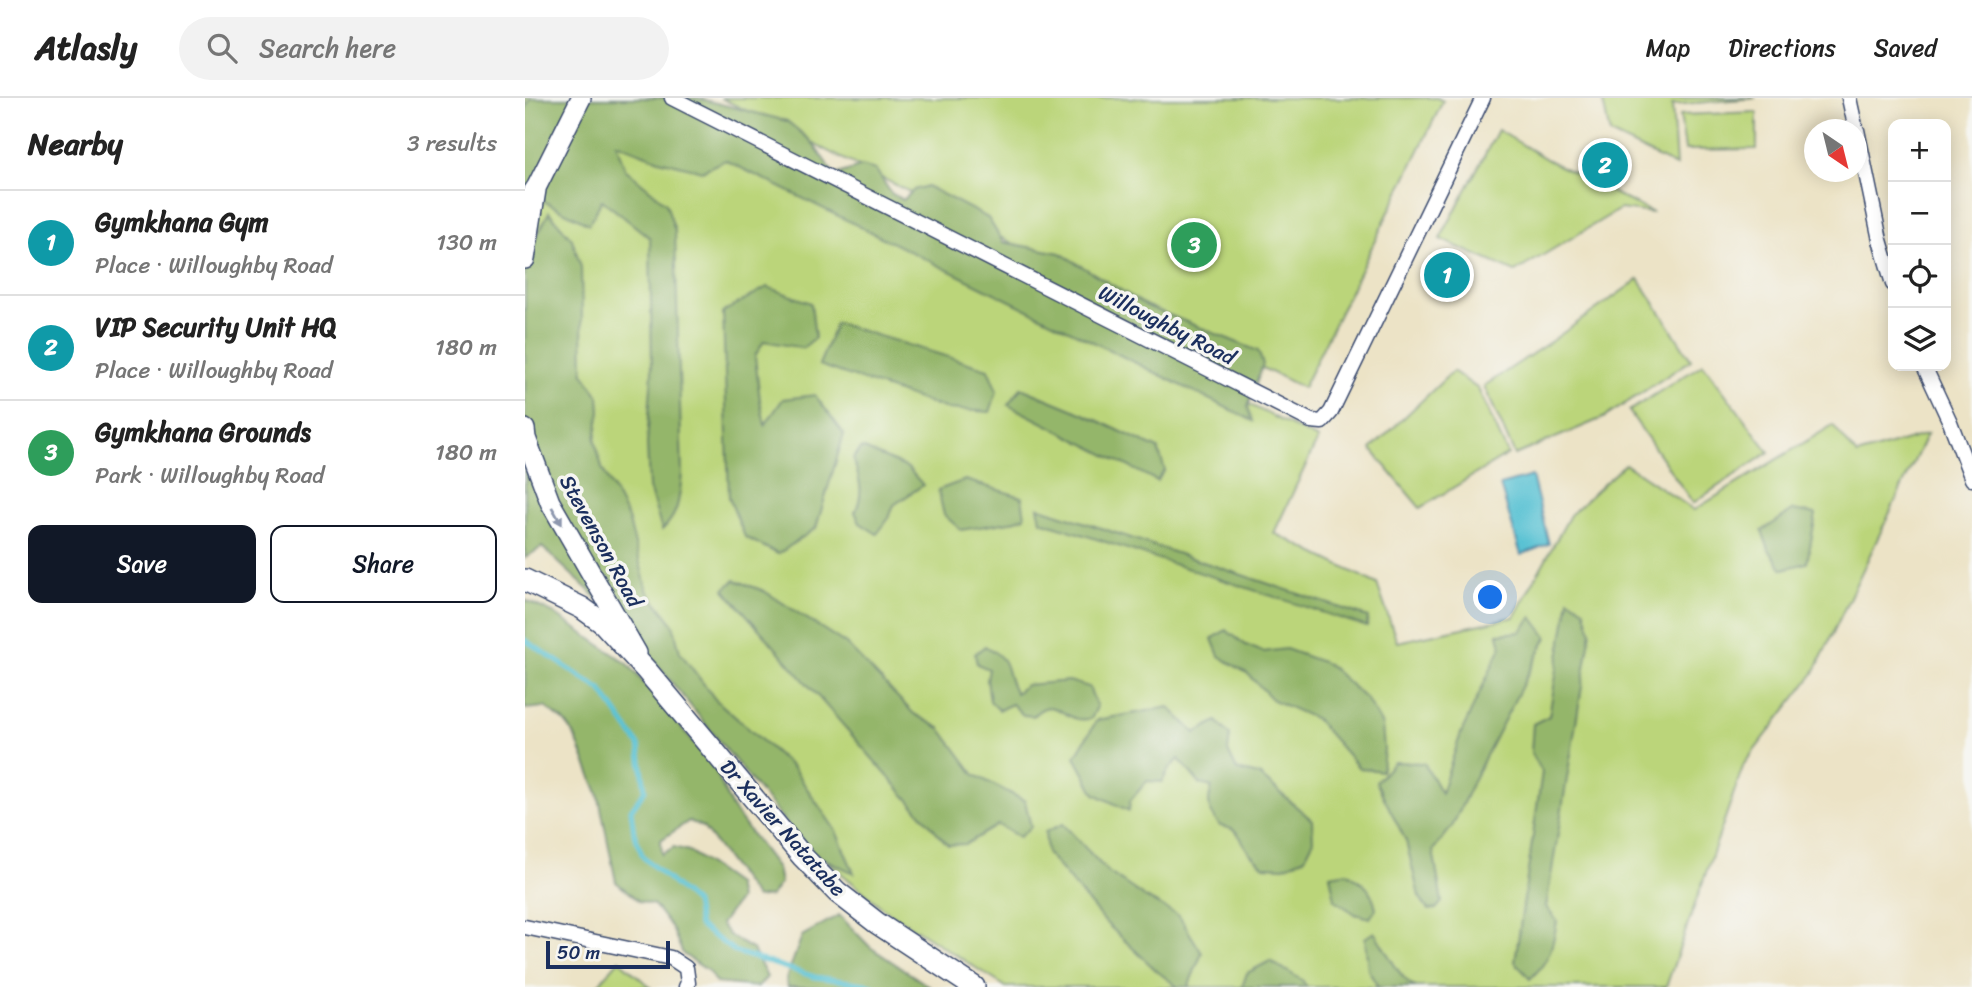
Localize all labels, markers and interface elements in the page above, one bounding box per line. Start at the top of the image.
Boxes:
search box [179,17,669,80]
text: Atlasly [35,19,137,77]
text: Search here [259,25,396,71]
text: Map [1646,27,1690,69]
text: Directions [1728,27,1836,69]
text: Saved [1874,27,1937,69]
icon: search [203,29,241,67]
text: Nearby [28,117,123,171]
north arrow [1804,119,1867,182]
map controls [1888,119,1951,371]
button: + [1888,119,1951,182]
text: 3 results [407,123,497,164]
pin: 2 [1582,139,1628,191]
button: − [1888,182,1951,245]
text: Gymkhana Gym [95,199,268,245]
pin: 3 [1171,219,1217,271]
text: 1 [46,222,56,263]
text: 130 m [436,222,497,263]
text: Place · Willoughby Road [95,245,333,286]
button: locate [1888,245,1951,308]
pin: 1 [1424,249,1470,301]
street label: Willoughby Road [1092,274,1244,377]
text: VIP Security Unit HQ [95,304,336,350]
button: layers [1888,308,1951,371]
text: 2 [44,327,58,368]
text: 180 m [435,327,497,368]
text: Place · Willoughby Road [95,350,333,391]
text: Gymkhana Grounds [95,409,311,455]
text: 3 [45,432,57,473]
text: 180 m [435,432,497,473]
text: Park · Willoughby Road [95,455,325,496]
street label: Stevenson Road [549,468,654,616]
one-way arrow [551,506,563,526]
button: Save [28,525,256,603]
button: Share [270,525,497,603]
your location [1473,580,1507,614]
street label: Dr Xavier Natatabe [710,750,856,906]
text: 50 m [557,936,600,969]
scale bar [546,938,670,970]

